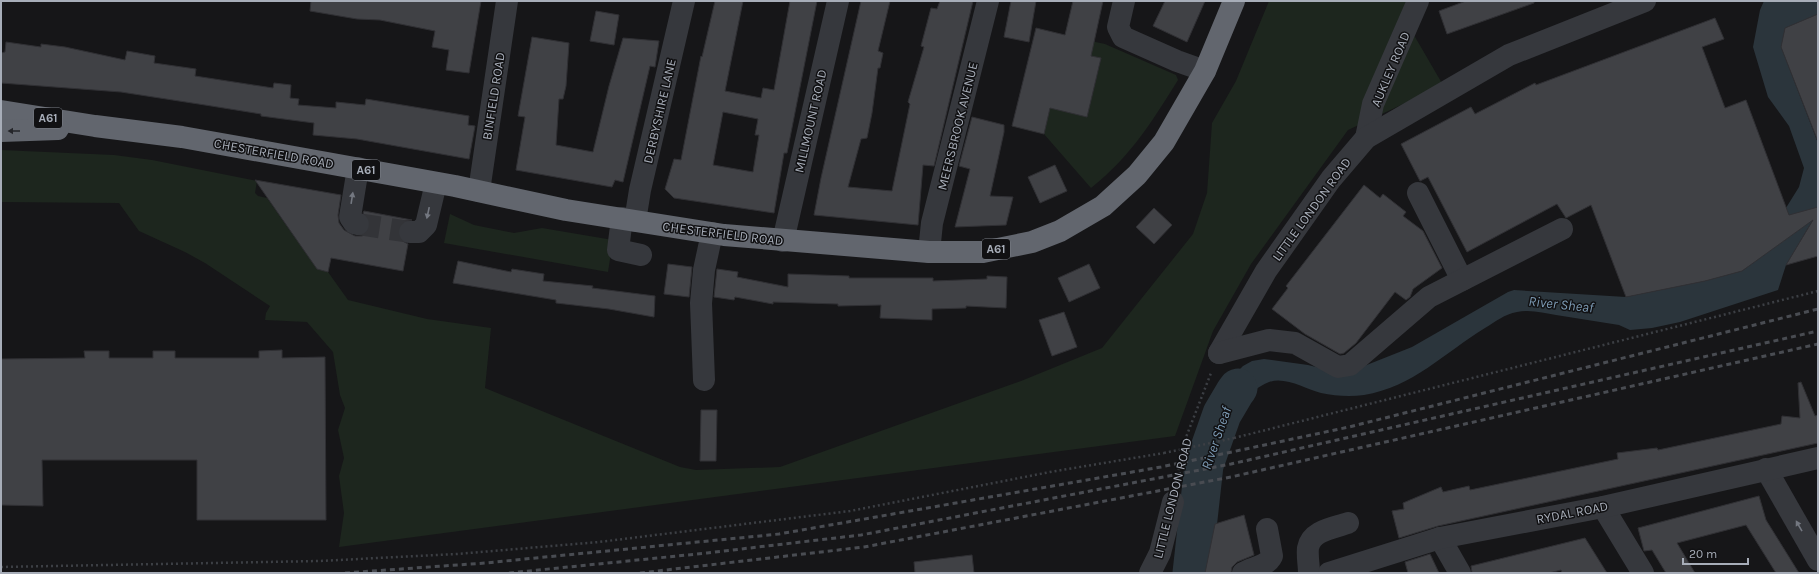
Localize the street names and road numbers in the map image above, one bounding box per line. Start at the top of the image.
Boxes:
street label: AUKLEY ROAD [1368,30,1413,109]
street label: BINFIELD ROAD [479,51,508,141]
street label: DERBYSHIRE LANE [640,57,679,165]
street label: MEERSBROOK AVENUE [934,60,981,192]
street label: MILLMOUNT ROAD [791,68,830,174]
road number: A61 [34,108,62,128]
street label: CHESTERFIELD ROAD [213,136,335,171]
street label: LITTLE LONDON ROAD [1269,155,1354,264]
road number: A61 [352,160,380,180]
street label: CHESTERFIELD ROAD [662,219,784,248]
road number: A61 [982,239,1010,259]
street label: LITTLE LONDON ROAD [1150,436,1195,560]
street label: RYDAL ROAD [1535,498,1609,527]

